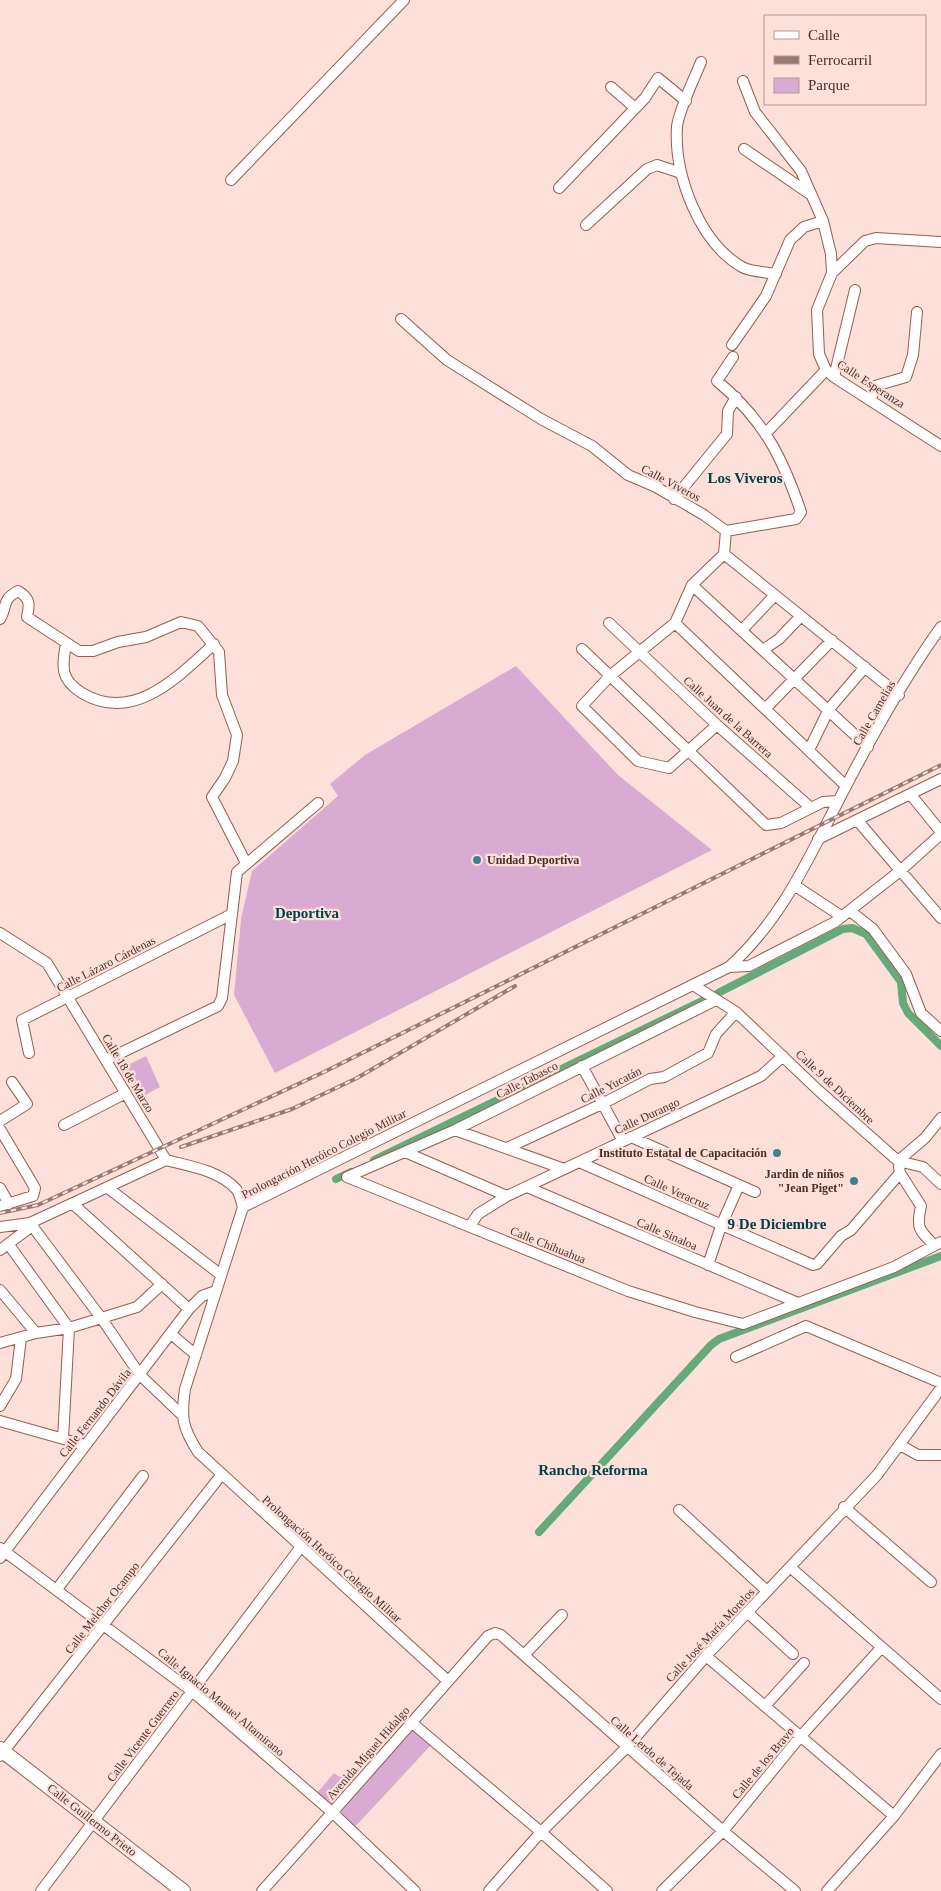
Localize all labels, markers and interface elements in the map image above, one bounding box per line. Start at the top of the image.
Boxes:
legend [764,15,926,105]
text: Calle [808,27,840,43]
text: Ferrocarril [808,52,872,68]
text: Parque [808,77,850,93]
street label: Calle Esperanza [835,357,908,411]
street label: Calle Viveros [639,461,703,505]
district label: Los Viveros [707,470,783,486]
street label: Calle Juan de la Barrera [680,673,776,761]
street label: Calle Camelias [850,678,898,748]
place label: Unidad Deportiva [487,853,579,867]
marker: Unidad Deportiva [471,854,483,866]
district label: Deportiva [275,905,340,921]
street label: Calle Lázaro Cárdenas [54,933,158,995]
street label: Calle 18 de Marzo [99,1031,157,1115]
street label: Calle 9 de Diciembre [793,1047,877,1127]
street label: Calle Tabasco [494,1058,560,1102]
street label: Calle Yucatán [578,1064,644,1106]
street label: Calle Durango [612,1095,682,1137]
street label: Prolongación Heróico Colegio Militar [239,1106,409,1202]
place label: Instituto Estatal de Capacitación [599,1146,767,1160]
marker: Instituto Estatal de Capacitación [771,1147,783,1159]
place label: Jardin de niños "Jean Piget" [765,1167,844,1195]
street label: Calle Veracruz [642,1171,712,1213]
marker: Jardin de niños "Jean Piget" [848,1175,860,1187]
street label: Calle Sinaloa [635,1215,700,1253]
district label: 9 De Diciembre [728,1216,827,1232]
street label: Calle Chihuahua [508,1223,588,1267]
street label: Calle Fernando Dávila [56,1365,134,1460]
district label: Rancho Reforma [538,1462,648,1478]
street label: Prolongación Heróico Colegio Militar [259,1493,405,1625]
street label: Calle Melchor Ocampo [62,1559,142,1657]
street label: Calle José María Morelos [663,1585,758,1685]
street label: Calle Ignacio Manuel Altamirano [155,1645,287,1759]
street label: Calle Vicente Guerrero [104,1687,182,1785]
street label: Avenida Miguel Hidalgo [324,1703,412,1803]
street label: Calle Lerdo de Tejada [607,1713,697,1793]
street label: Calle de los Bravo [729,1724,797,1802]
street label: Calle Guillermo Prieto [45,1781,139,1859]

